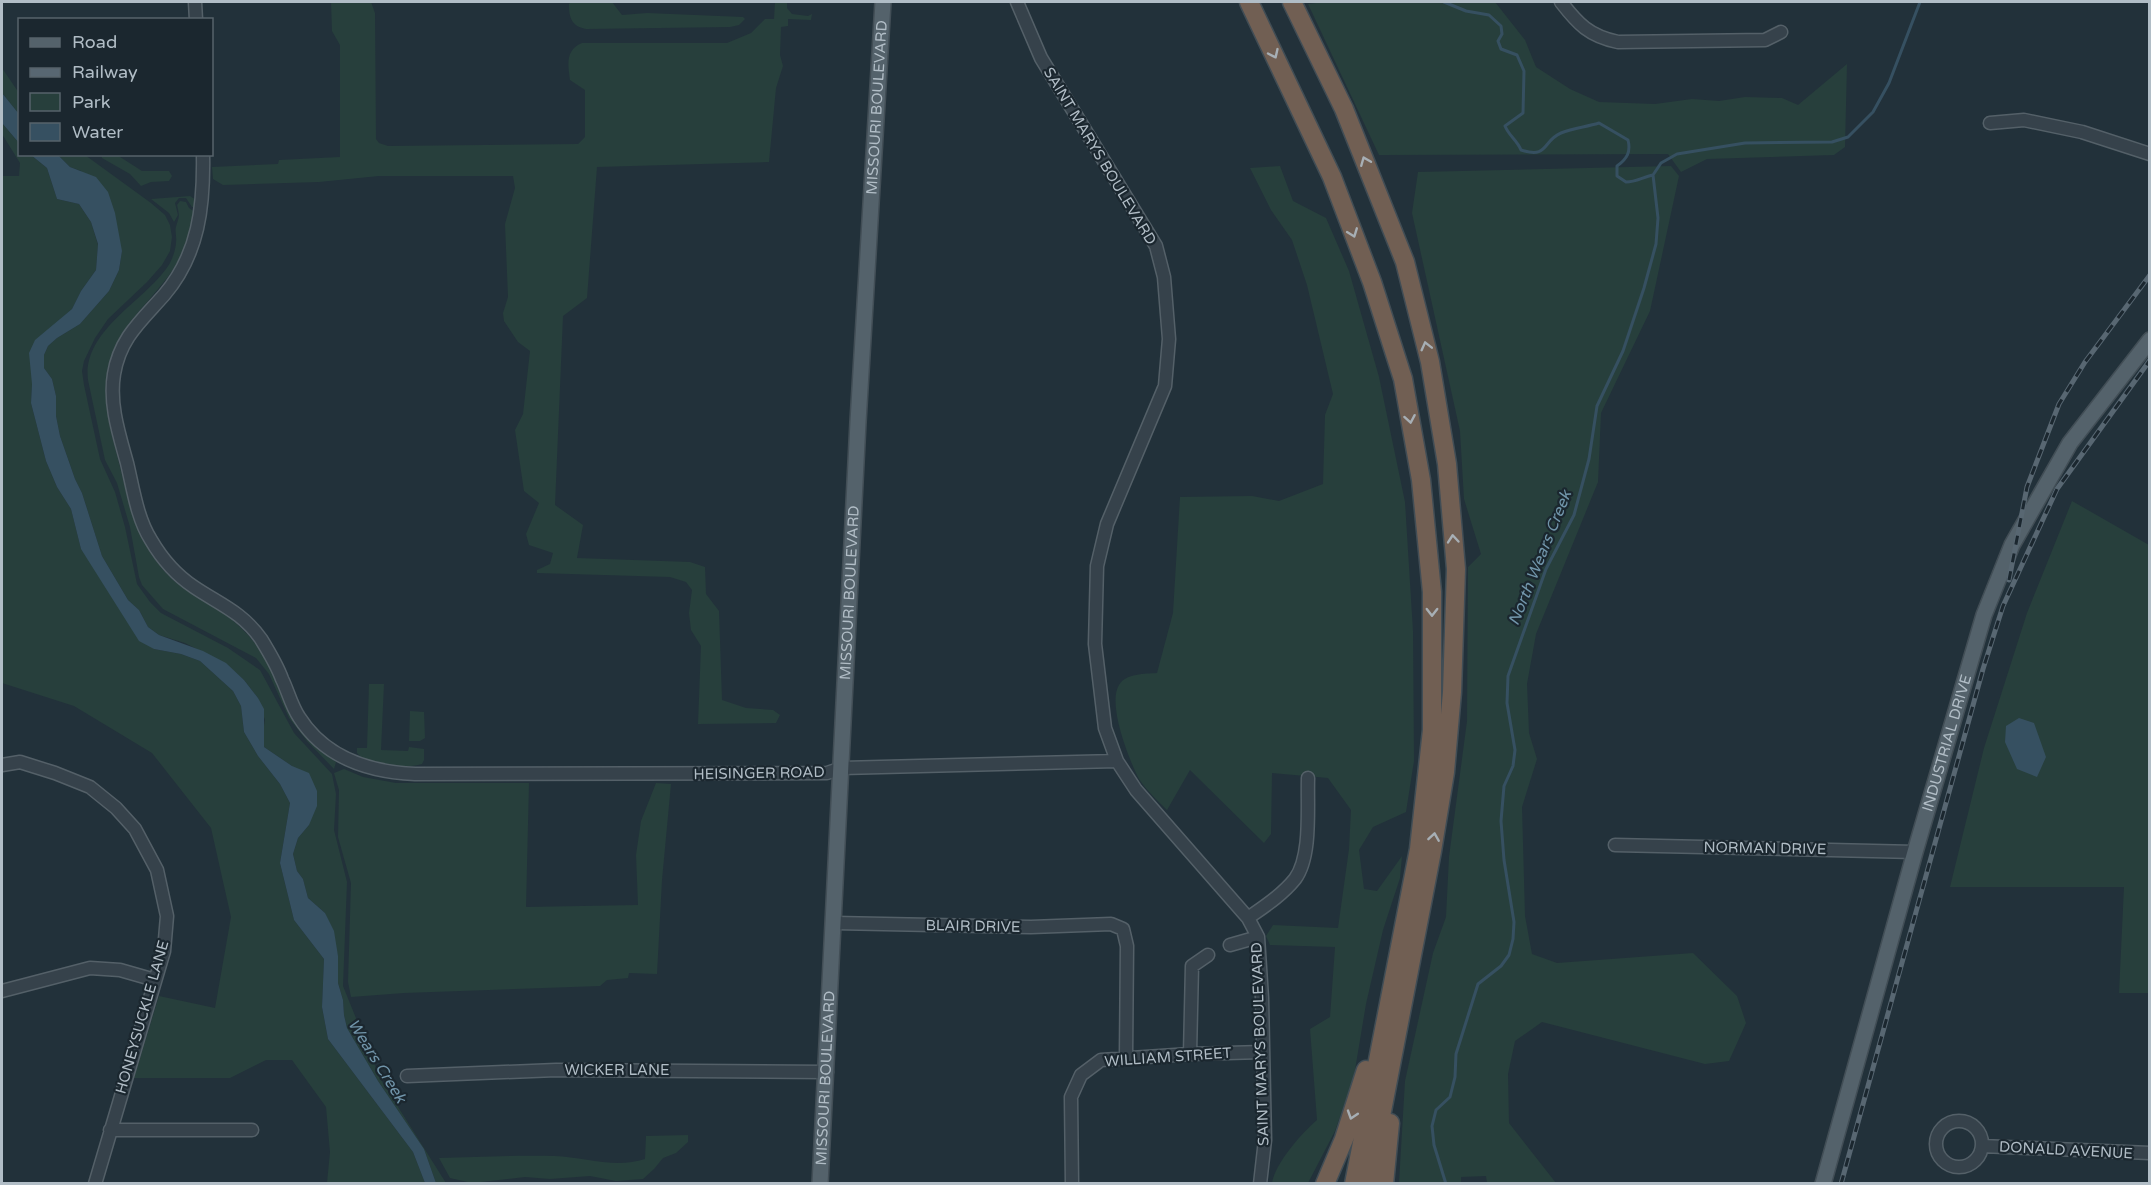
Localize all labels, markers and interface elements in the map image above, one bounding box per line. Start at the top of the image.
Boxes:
legend [18,18,213,156]
street label: MISSOURI BOULEVARD [863,20,891,195]
text: Road [72,31,117,53]
one-way arrow [1267,48,1279,59]
text: Railway [72,61,138,83]
street label: SAINT MARYS BOULEVARD [1040,64,1160,248]
text: Park [72,91,111,113]
text: Water [72,121,123,143]
one-way arrow [1360,156,1372,167]
one-way arrow [1346,227,1359,237]
one-way arrow [1420,341,1433,351]
one-way arrow [1403,413,1416,423]
water label: North Wears Creek [1504,486,1577,628]
street label: MISSOURI BOULEVARD [836,505,863,680]
one-way arrow [1447,534,1460,543]
one-way arrow [1426,608,1438,617]
street label: INDUSTRIAL DRIVE [1918,672,1975,814]
street label: HEISINGER ROAD [693,763,825,783]
one-way arrow [1428,833,1440,842]
street label: NORMAN DRIVE [1703,838,1827,858]
street label: BLAIR DRIVE [925,916,1021,936]
street label: HONEYSUCKLE LANE [111,938,173,1096]
street label: SAINT MARYS BOULEVARD [1247,942,1273,1146]
street label: MISSOURI BOULEVARD [812,990,839,1166]
water label: Wears Creek [343,1015,411,1108]
street label: WILLIAM STREET [1104,1044,1232,1070]
street label: WICKER LANE [564,1061,670,1079]
one-way arrow [1346,1109,1359,1120]
street label: DONALD AVENUE [1999,1138,2133,1162]

